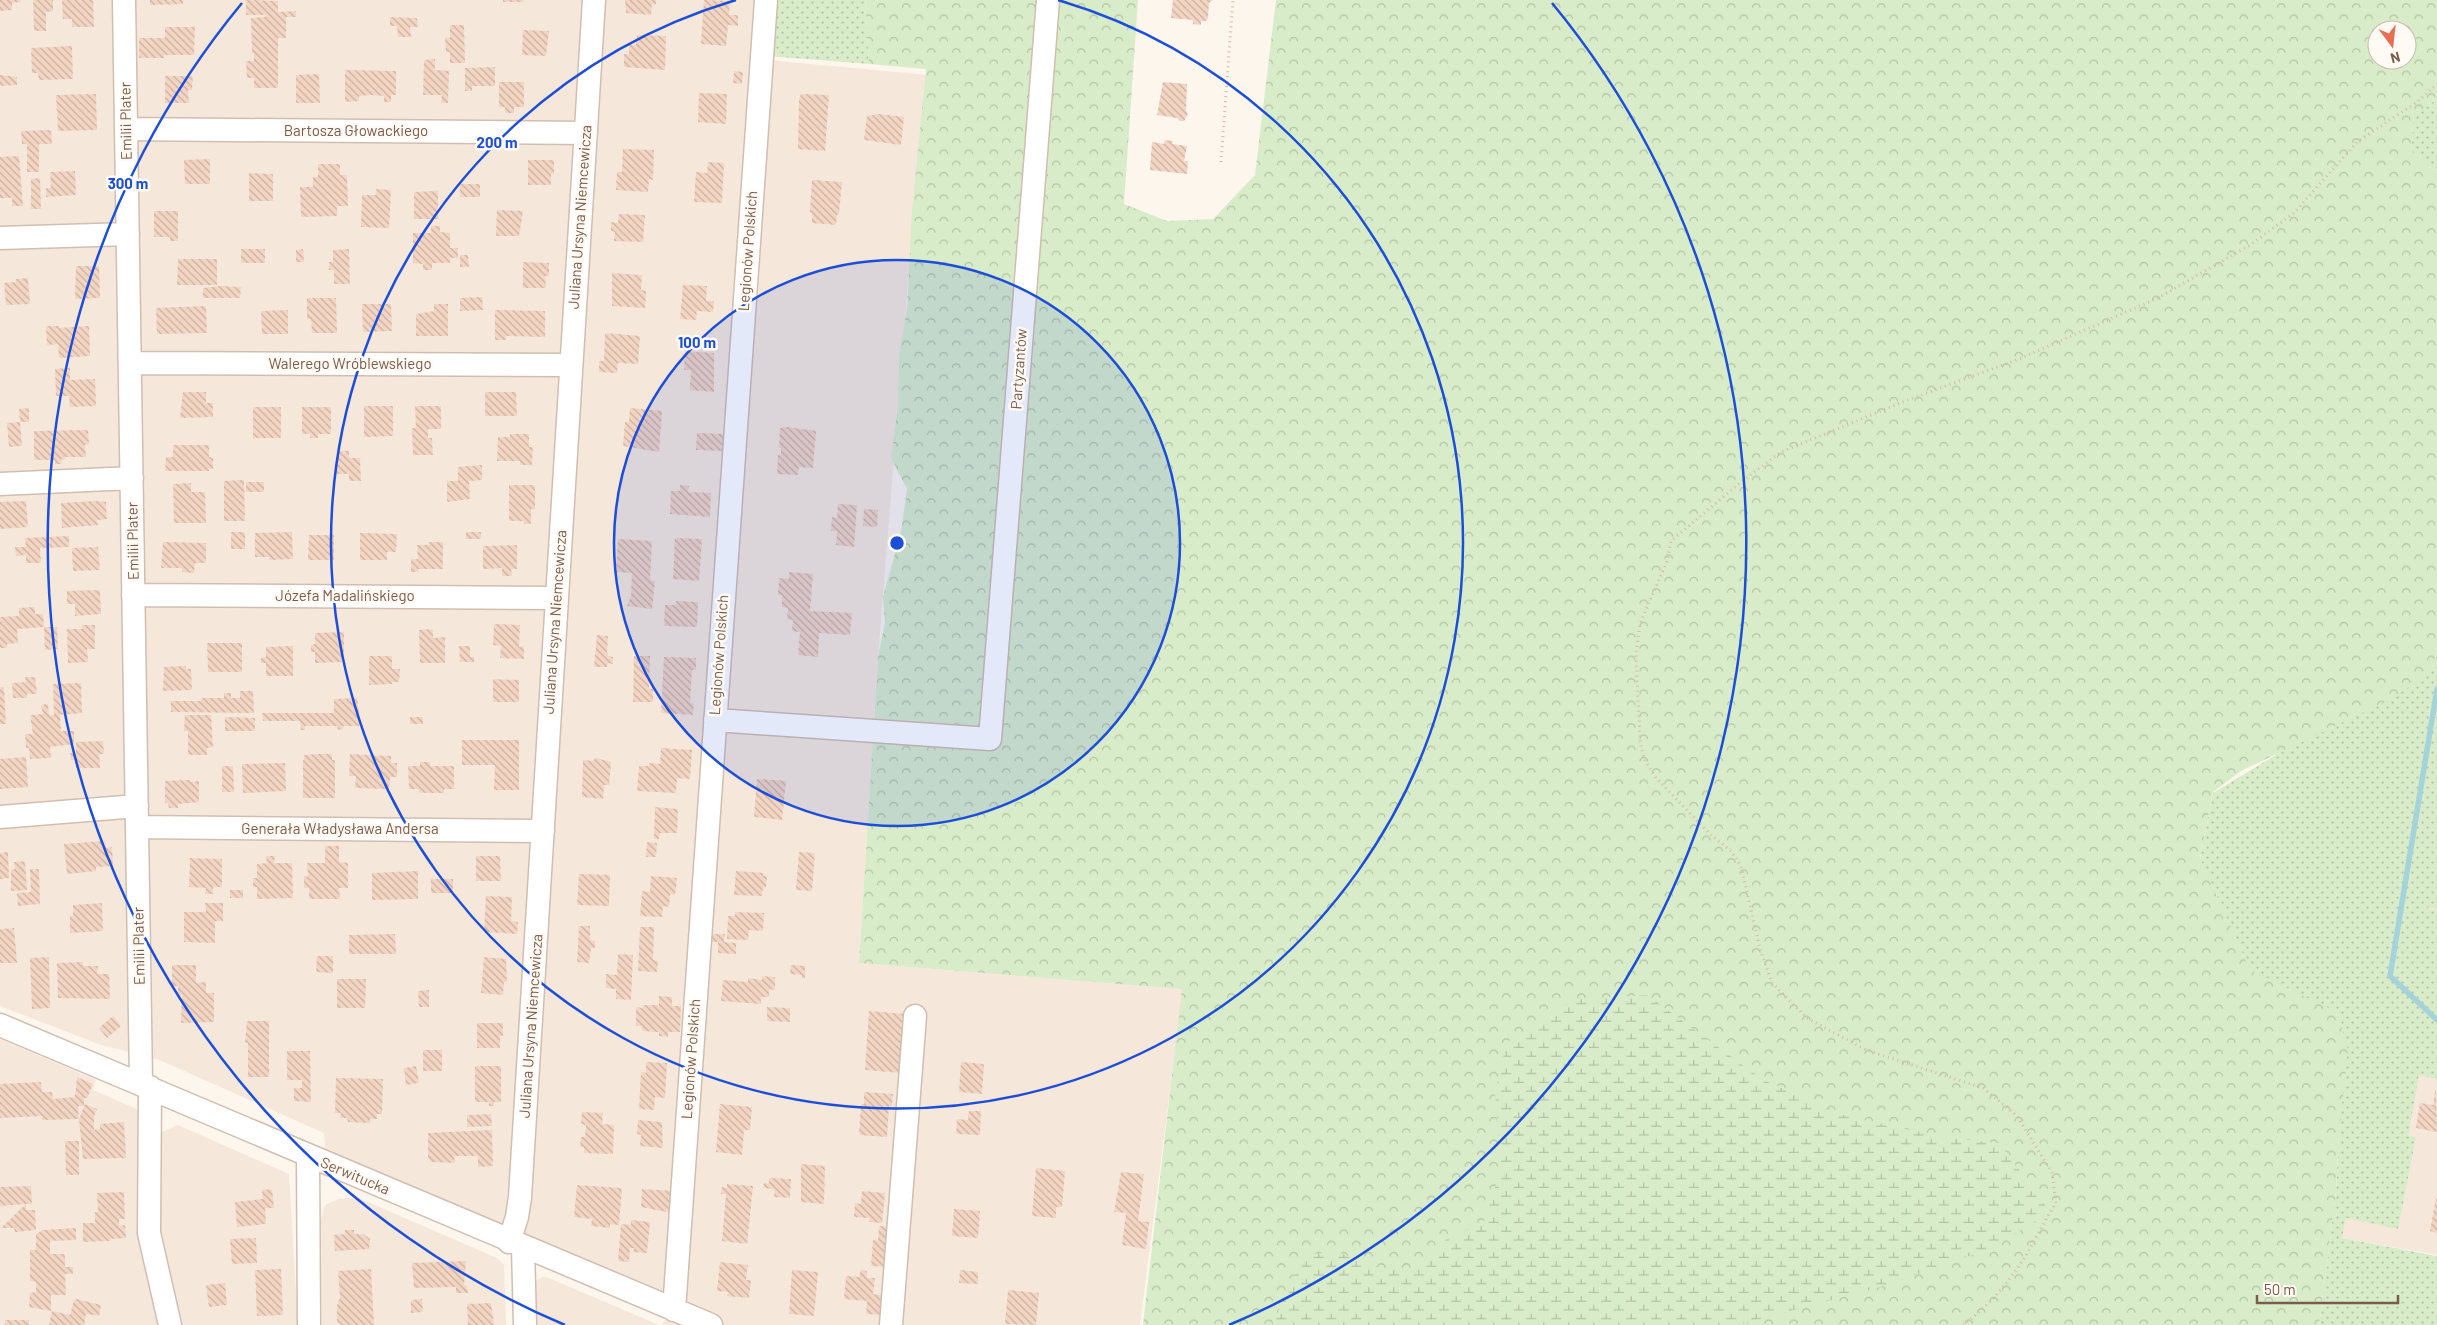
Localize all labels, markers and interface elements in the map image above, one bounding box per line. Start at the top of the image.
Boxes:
north arrow [2367,20,2417,70]
text: N [2389,49,2402,67]
street label: Emilii Plater [115,81,135,160]
street label: Bartosza Głowackiego [284,121,428,139]
street label: Juliana Ursyna Niemcewicza [564,124,594,310]
text: 200 m [476,133,518,151]
text: 300 m [108,174,148,192]
street label: Legionów Polskich [734,190,760,312]
street label: Partyzantów [1006,328,1030,410]
text: 100 m [678,333,716,351]
street label: Walerego Wróblewskiego [268,354,432,372]
street label: Emilii Plater [122,501,142,580]
street label: Juliana Ursyna Niemcewicza [539,529,569,715]
centre of rings [888,534,906,552]
street label: Józefa Madalińskiego [275,586,415,604]
street label: Legionów Polskich [705,594,731,716]
street label: Generała Władysława Andersa [241,819,439,837]
street label: Emilii Plater [128,906,148,985]
street label: Juliana Ursyna Niemcewicza [515,933,545,1119]
street label: Legionów Polskich [677,998,703,1120]
street label: Serwitucka [318,1152,393,1198]
scale bar [2257,1272,2398,1304]
text: 50 m [2264,1280,2296,1298]

